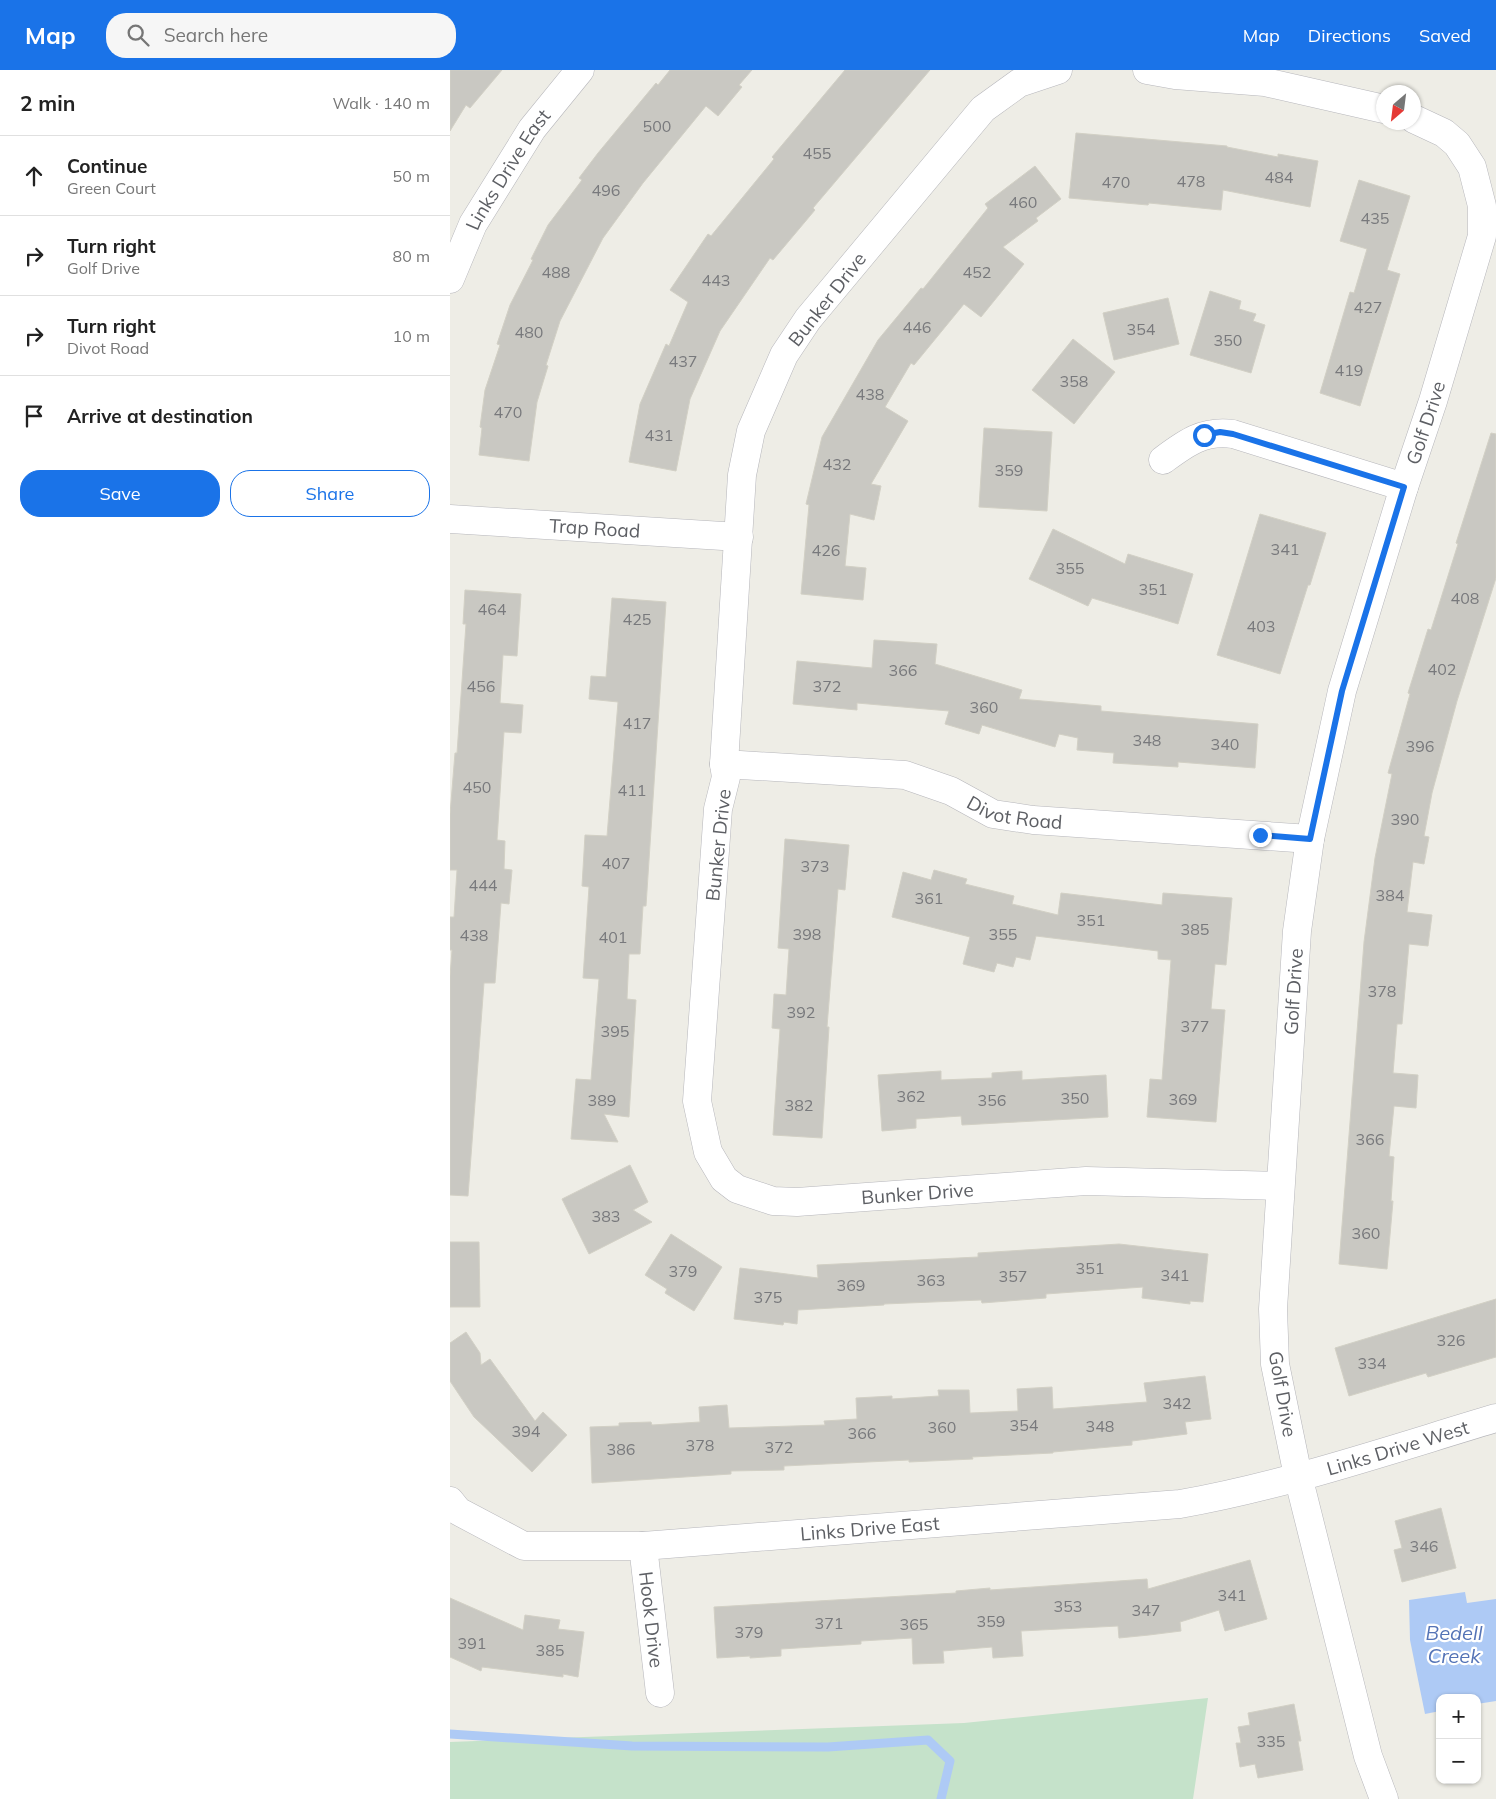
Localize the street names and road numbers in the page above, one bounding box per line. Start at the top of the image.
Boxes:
street label: Links Drive East [460,104,556,234]
street label: Bunker Drive [783,247,871,351]
street label: Golf Drive [1400,378,1450,468]
street label: Trap Road [548,513,641,543]
street label: Bunker Drive [700,788,736,902]
street label: Divot Road [963,790,1063,834]
street label: Golf Drive [1278,948,1308,1035]
street label: Bunker Drive [860,1177,974,1209]
street label: Golf Drive [1264,1349,1302,1439]
street label: Links Drive West [1324,1415,1472,1481]
street label: Links Drive East [799,1511,941,1546]
street label: Hook Drive [634,1570,669,1669]

